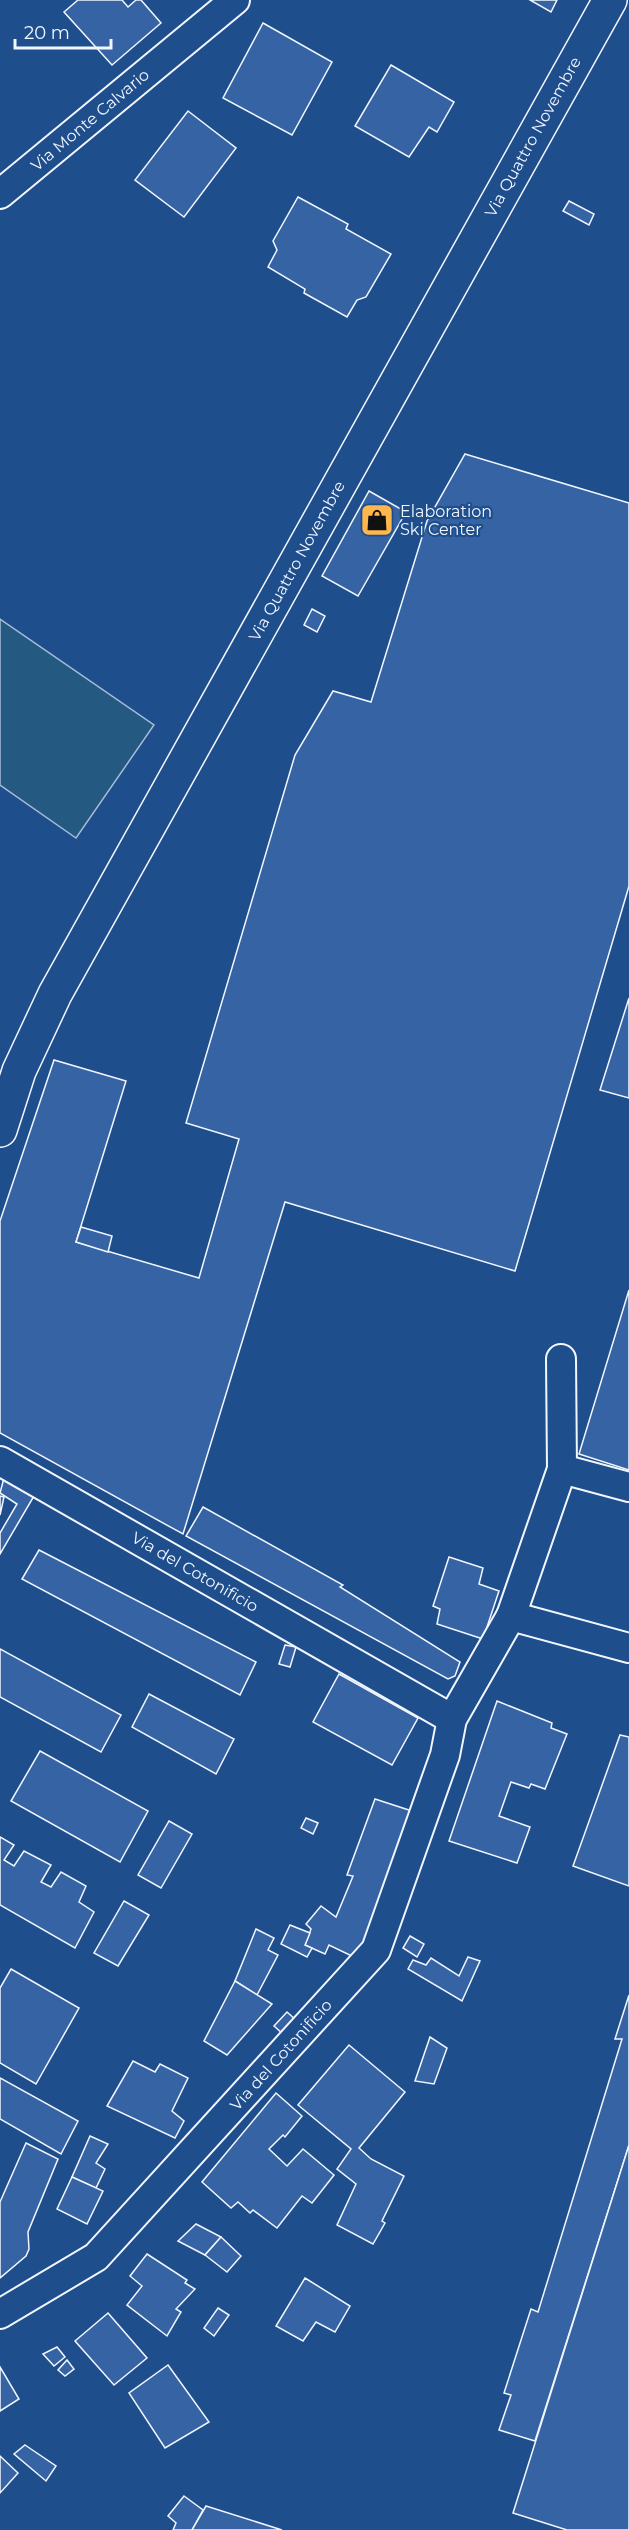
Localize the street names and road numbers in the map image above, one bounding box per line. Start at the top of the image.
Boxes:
street label: Via Quattro Novembre [481,54,585,220]
street label: Via Monte Calvario [27,65,153,175]
street label: Via Quattro Novembre [245,478,349,644]
street label: Via del Cotonificio [128,1528,262,1616]
street label: Via del Cotonificio [226,1996,336,2114]

